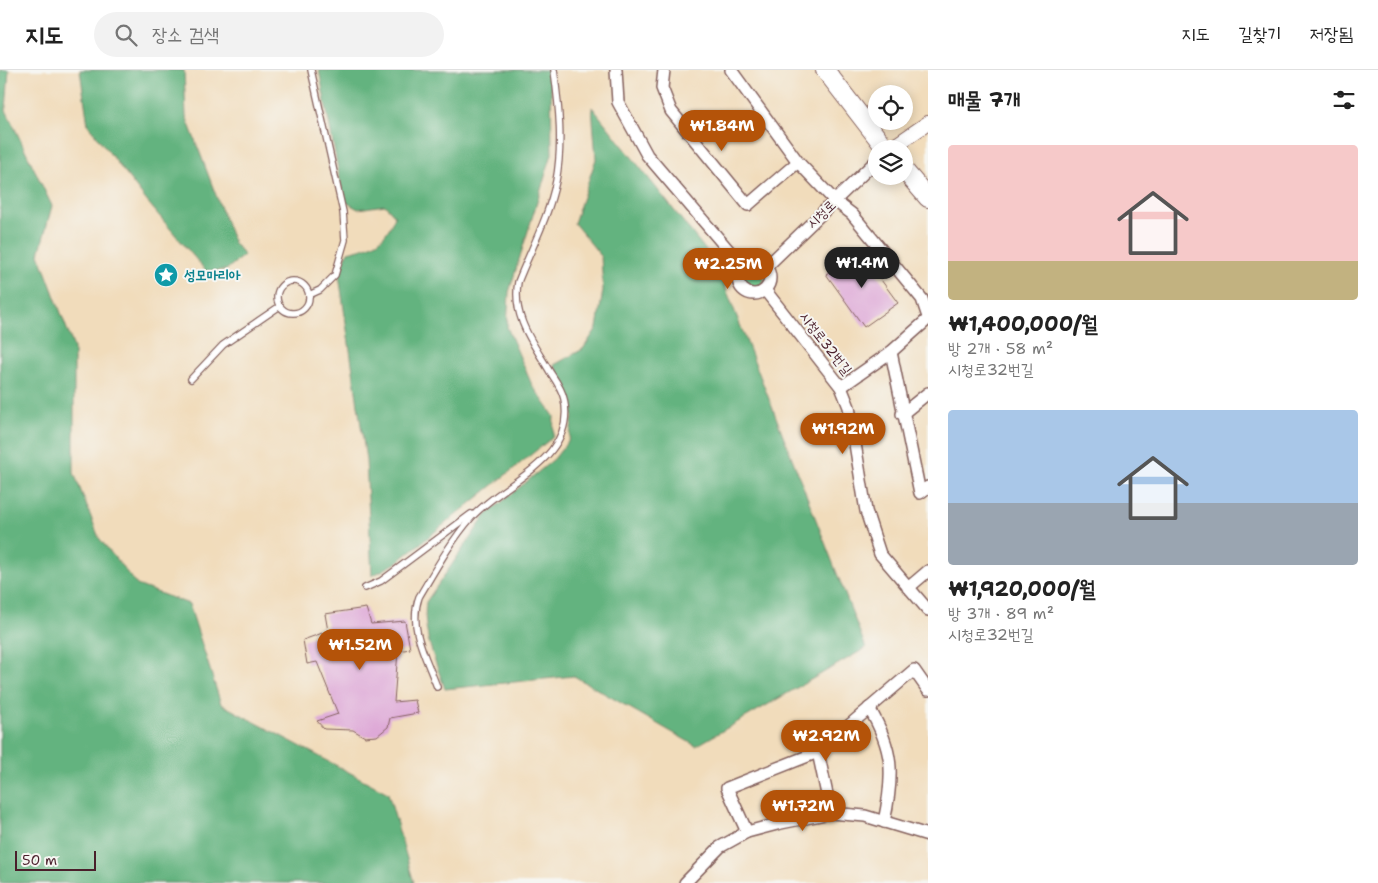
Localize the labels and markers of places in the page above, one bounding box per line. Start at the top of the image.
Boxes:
pin: ₩1.84M [681,109,763,152]
pin: ₩1.4M [827,246,897,289]
pin: ₩2.25M [687,248,769,290]
place icon: 성모마리아 [153,262,179,288]
place label: 성모마리아 [184,266,241,284]
pin: ₩1.92M [802,412,884,455]
pin: ₩1.52M [319,628,401,671]
pin: ₩2.92M [785,720,867,762]
pin: ₩1.72M [762,790,844,832]

